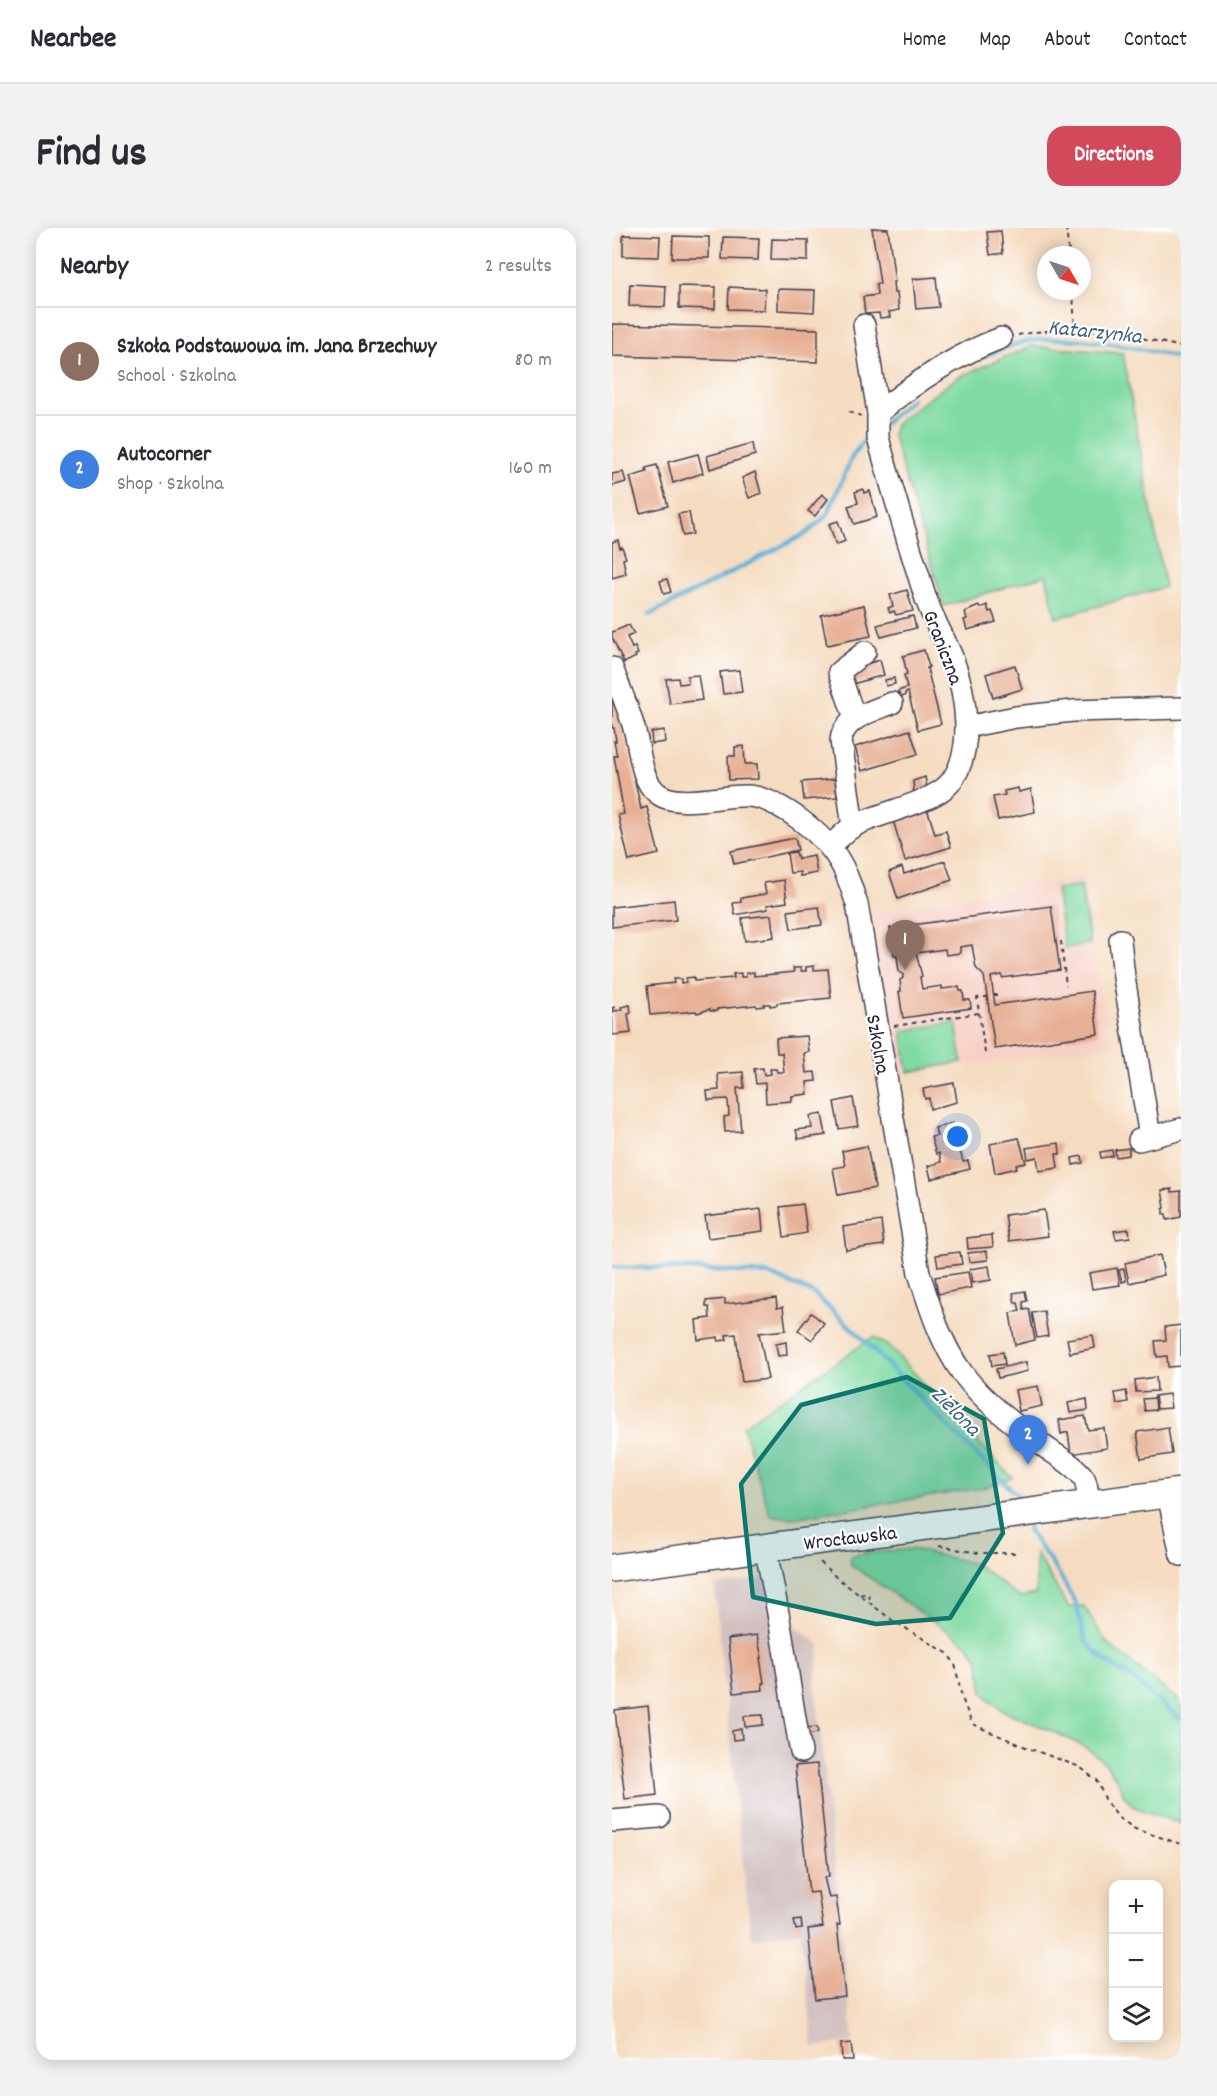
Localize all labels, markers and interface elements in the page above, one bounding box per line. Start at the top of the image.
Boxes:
text: Nearbee [30,21,116,61]
text: Home [902,26,946,56]
text: Map [979,26,1011,56]
text: About [1044,26,1091,56]
text: Contact [1124,26,1187,56]
text: Find us [36,126,147,186]
button: Directions [1047,126,1181,186]
north arrow [1037,246,1091,300]
text: Nearby [60,249,128,286]
text: 2 results [485,253,552,281]
water label: Katarzynka [1046,313,1145,354]
text: Szkoła Podstawowa im. Jana Brzechwy [117,332,436,363]
text: 1 [77,347,82,375]
text: 80 m [515,347,552,375]
text: School · Szkolna [117,363,236,391]
text: Autocorner [117,440,211,471]
text: 2 [75,455,84,483]
text: 160 m [509,455,552,483]
text: Shop · Szkolna [117,471,224,499]
street label: Graniczna [913,606,970,691]
pin: 1 [886,920,924,970]
street label: Szkolna [856,1012,896,1078]
your location [943,1122,972,1151]
water label: Zielona [923,1381,988,1445]
pin: 2 [1008,1416,1048,1465]
street label: Wrocławska [802,1519,900,1561]
map controls [1109,1880,1163,2042]
button: + [1109,1880,1163,1934]
button: − [1109,1934,1163,1988]
button: layers [1109,1988,1163,2042]

